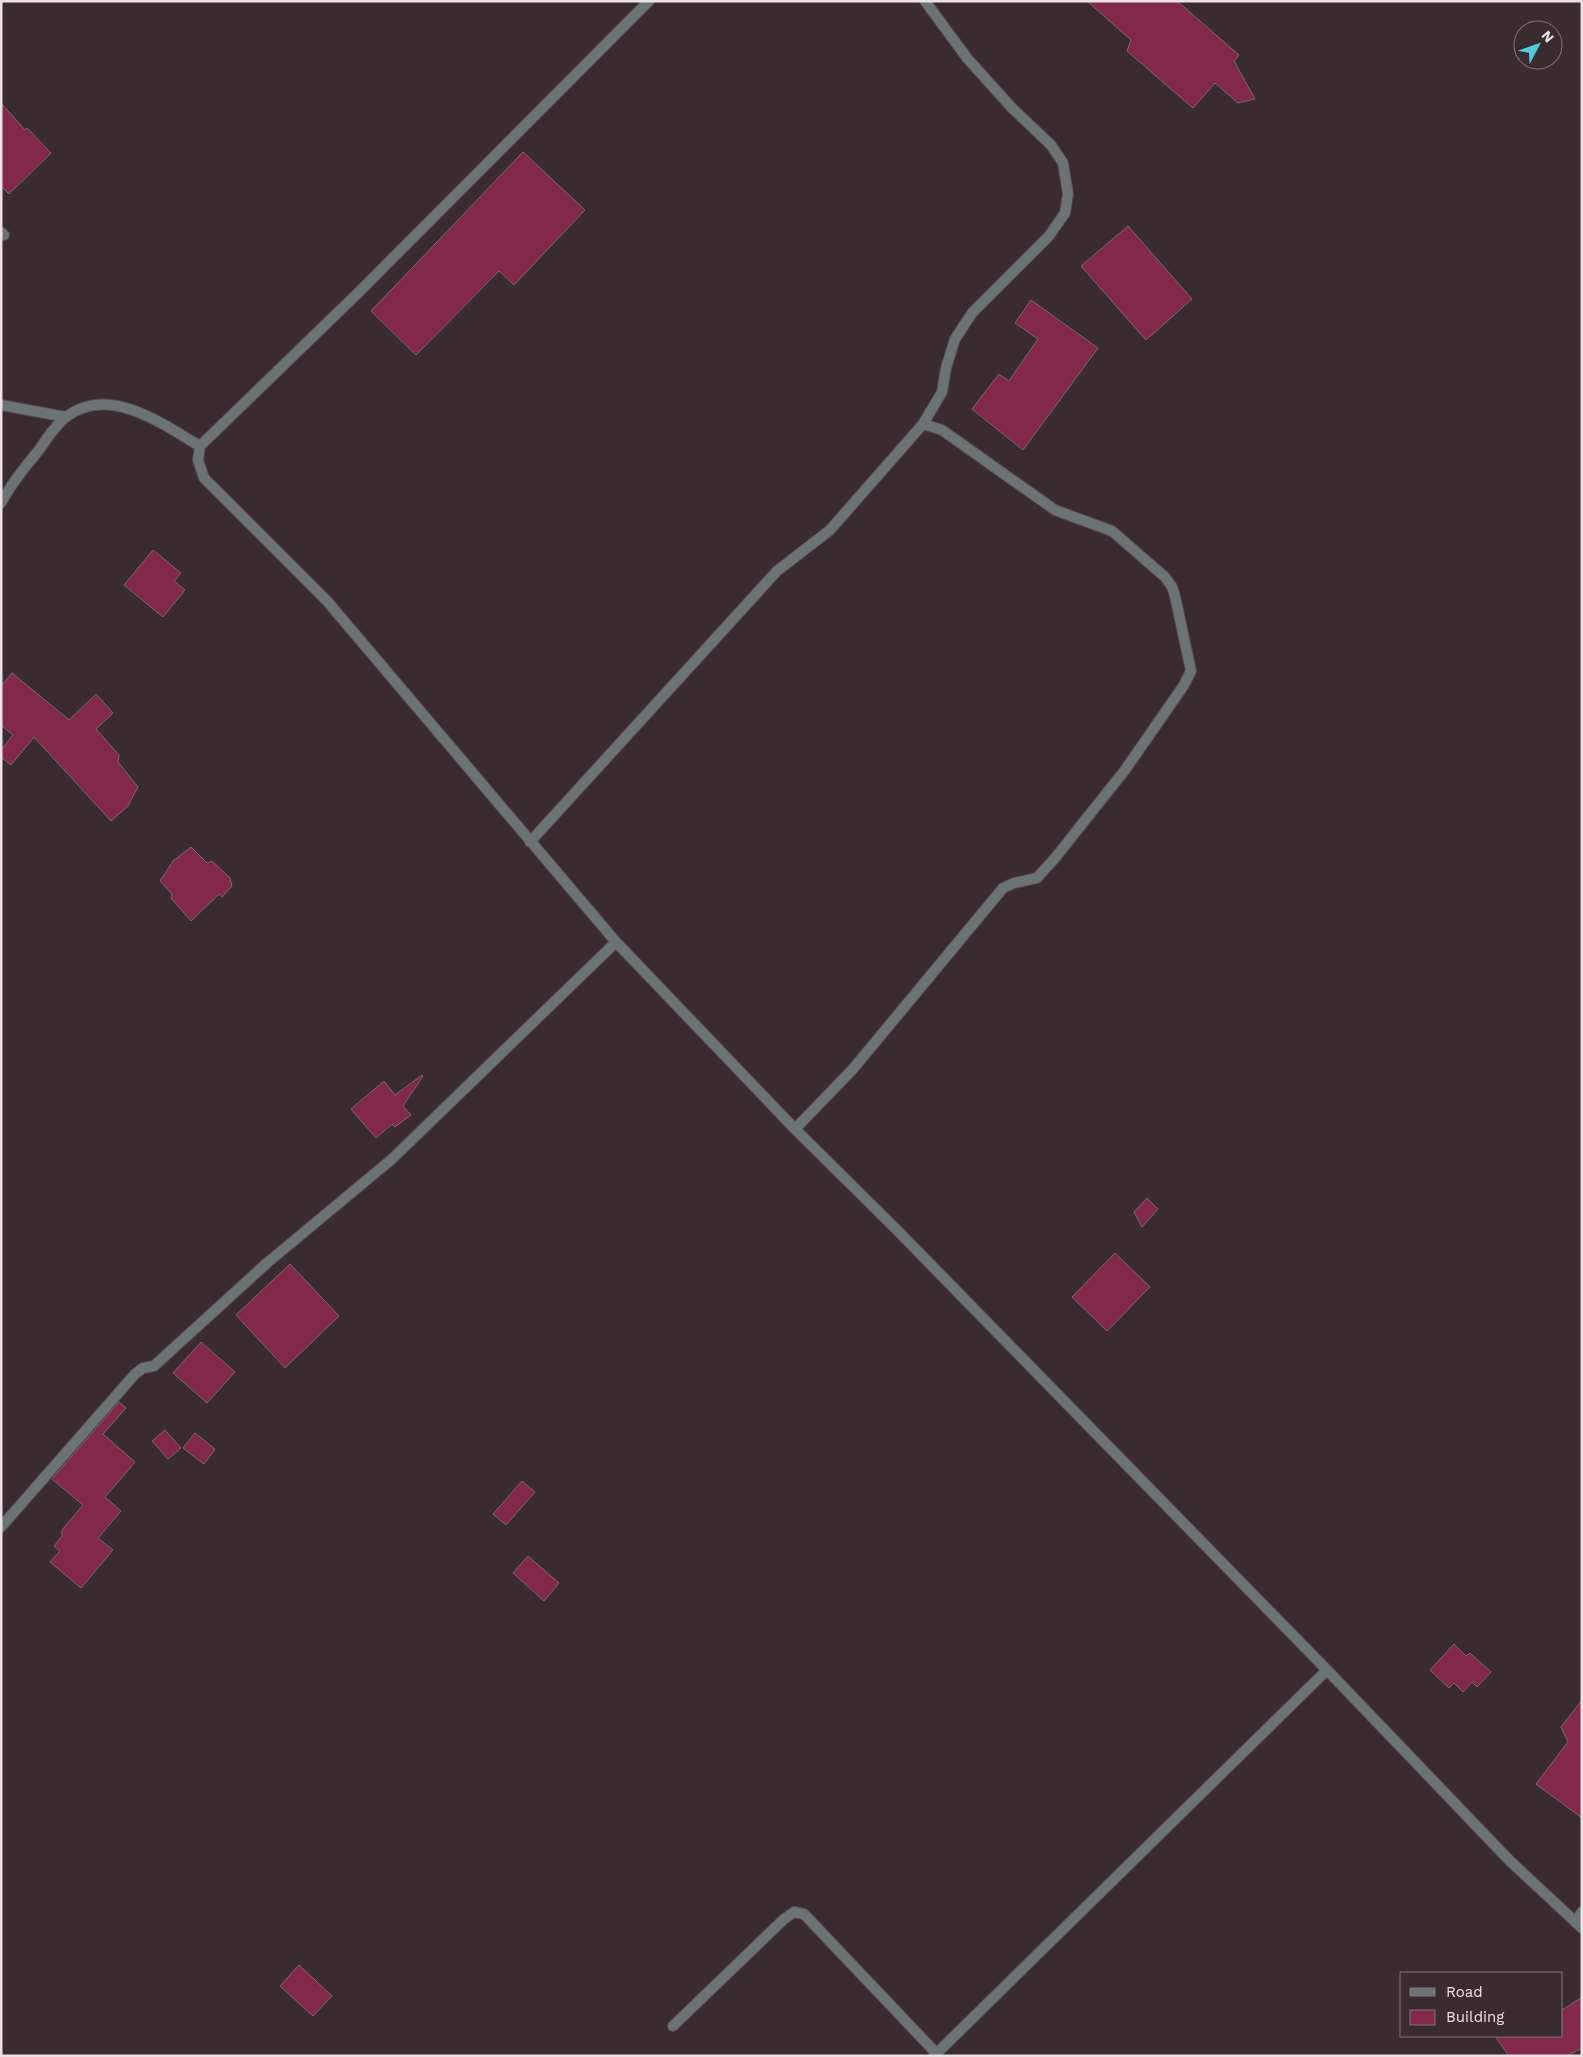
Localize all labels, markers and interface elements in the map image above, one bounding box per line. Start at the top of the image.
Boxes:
north arrow [1513,20,1563,70]
text: N [1538,27,1557,46]
legend [1400,1972,1563,2037]
text: Road [1446,1983,1483,2001]
text: Building [1446,2008,1504,2026]

